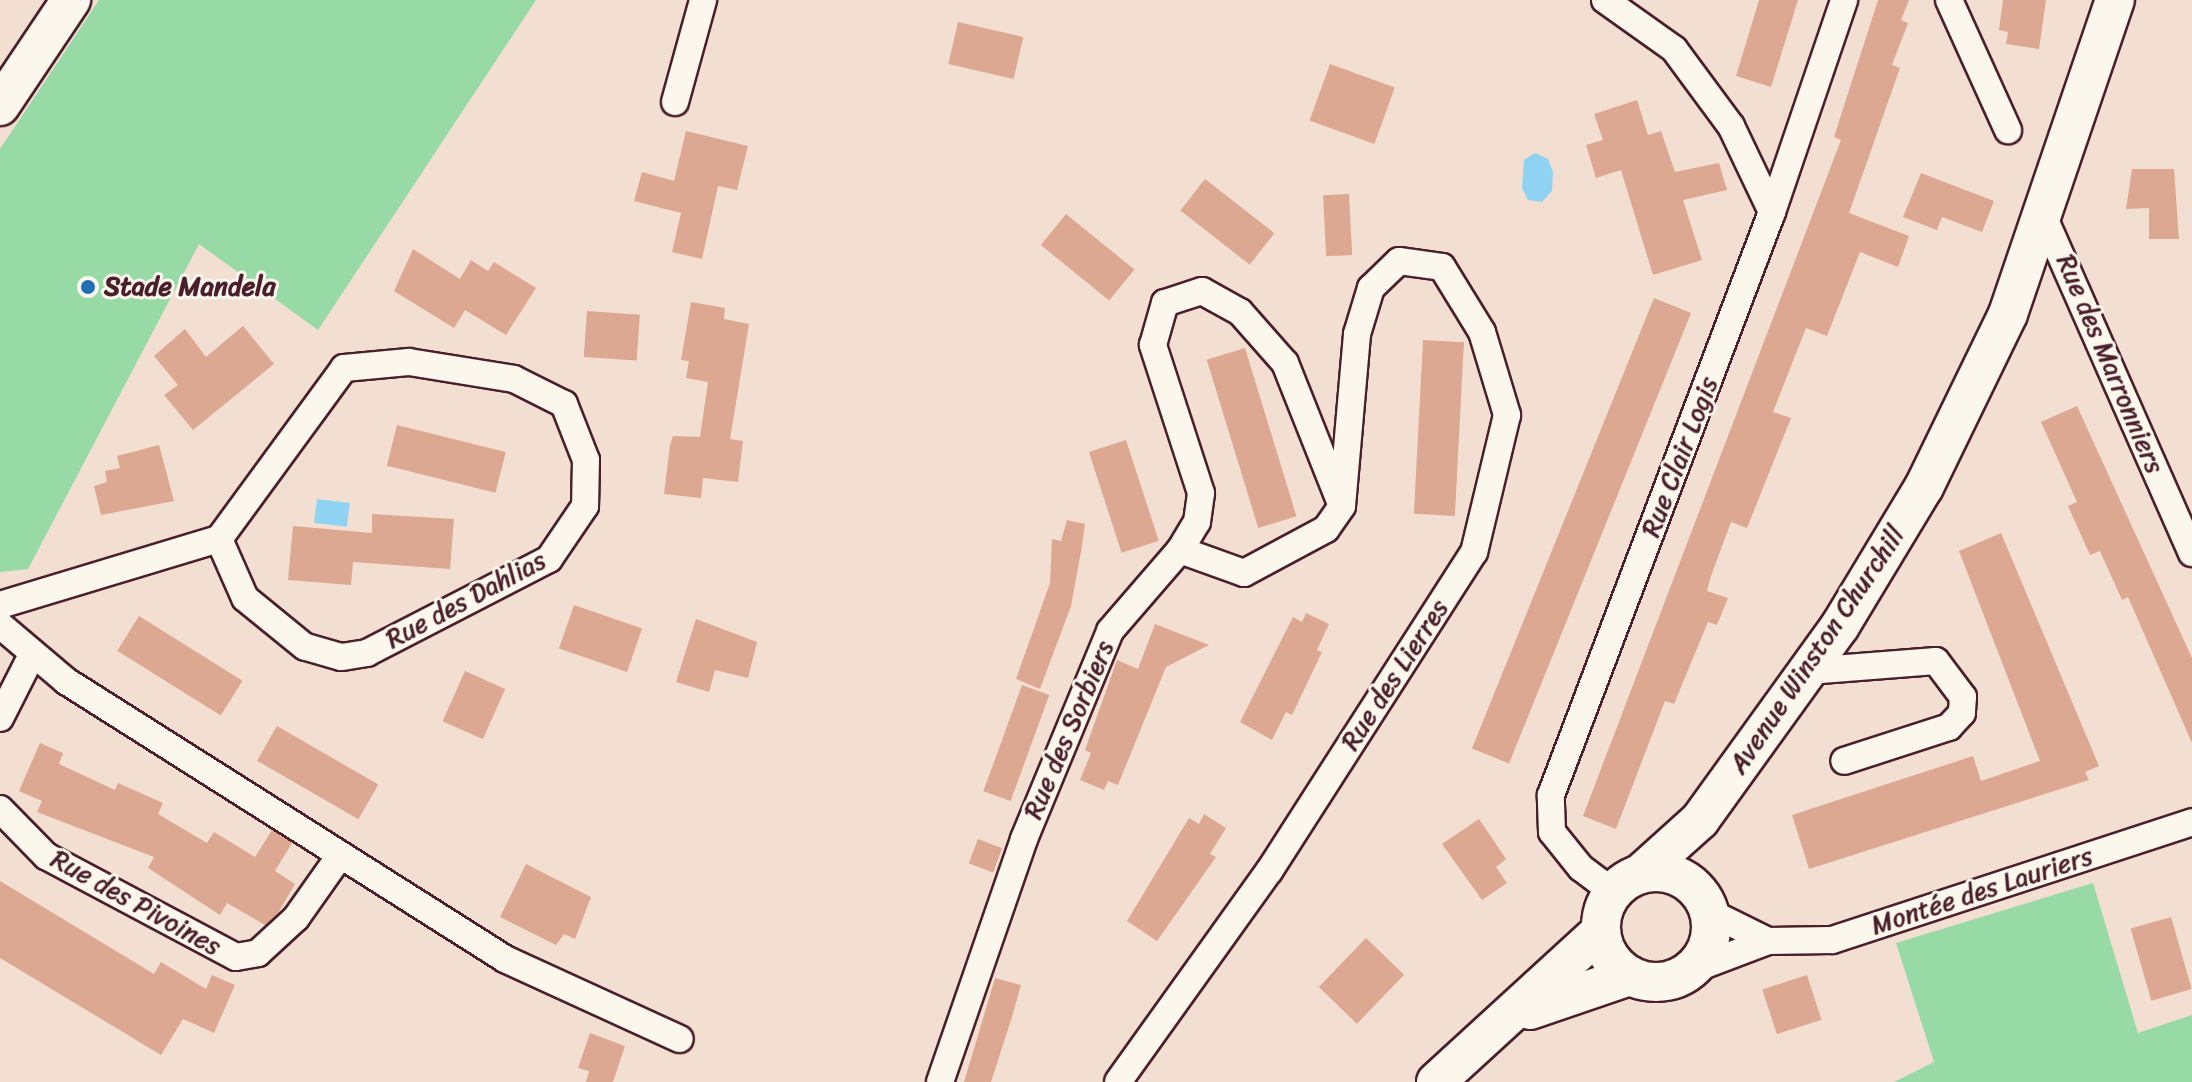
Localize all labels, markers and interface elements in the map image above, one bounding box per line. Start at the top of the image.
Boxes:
street label: Rue des Marronniers [2050,250,2170,478]
place label: Stade Mandela [104,271,274,303]
marker: Stade Mandela [79,278,97,296]
street label: Rue Clair Logis [1635,373,1725,541]
street label: Avenue Winston Churchill [1723,521,1911,779]
street label: Rue des Dahlias [381,545,551,655]
street label: Rue des Lierres [1335,594,1455,756]
street label: Rue des Sorbiers [1017,636,1121,824]
street label: Montée des Lauriers [1868,841,2096,941]
street label: Rue des Pivoines [46,844,226,962]

